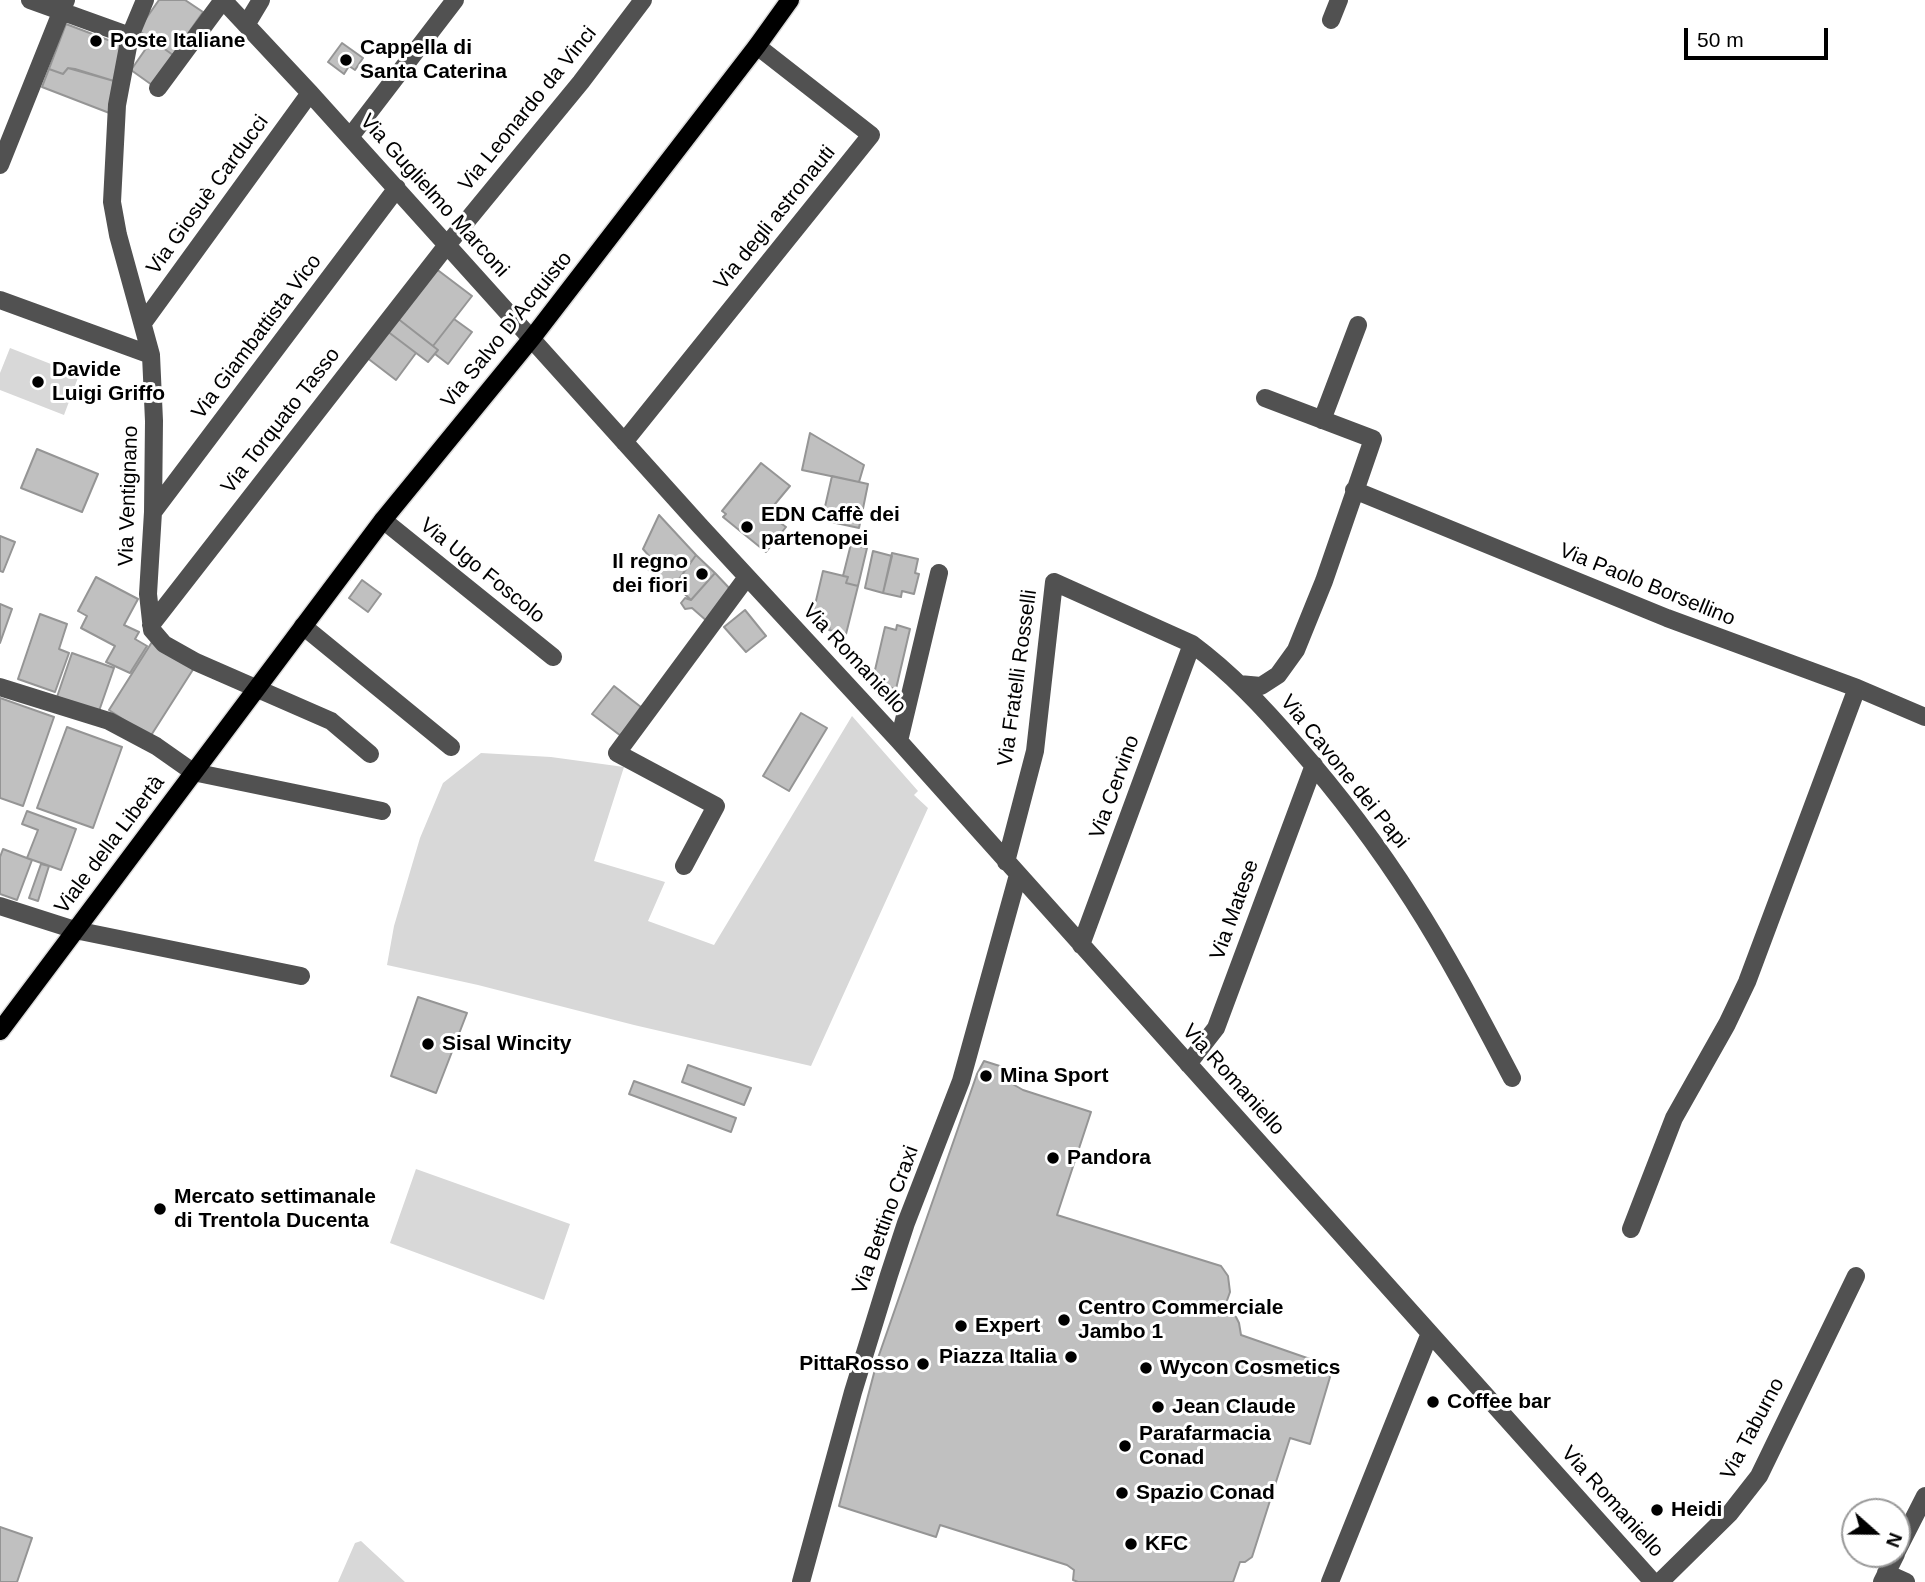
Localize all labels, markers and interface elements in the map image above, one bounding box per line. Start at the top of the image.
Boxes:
scale bar [1687,14,1830,58]
street label: Via Leonardo da Vinci [454,22,602,196]
place label: Poste Italiane [110,28,245,54]
text: 50 m [1697,28,1744,51]
marker: Poste Italiane [88,33,104,49]
place label: Cappella di Santa Caterina [360,35,507,85]
marker: Cappella di Santa Caterina [338,52,354,68]
street label: Via Guglielmo Marconi [354,109,514,283]
street label: Via Giosuè Carducci [142,110,274,280]
street label: Via degli astronauti [709,141,841,295]
street label: Via Salvo D'Acquisto [436,247,578,413]
street label: Via Giambattista Vico [187,250,327,424]
street label: Via Torquato Tasso [216,343,346,499]
place label: Davide Luigi Griffo [52,357,165,407]
marker: Davide Luigi Griffo [30,374,46,390]
street label: Via Ventignano [114,425,144,567]
place label: EDN Caffè dei partenopei [761,502,900,552]
street label: Via Ugo Foscolo [414,513,550,629]
marker: EDN Caffè dei partenopei [739,519,755,535]
street label: Via Paolo Borsellino [1555,538,1739,632]
place label: Il regno dei fiori [612,549,688,599]
marker: Il regno dei fiori [694,566,710,582]
street label: Via Fratelli Rosselli [993,588,1043,768]
street label: Via Romaniello [797,599,911,719]
street label: Via Cavone dei Papi [1274,690,1414,854]
street label: Via Cervino [1085,732,1145,842]
street label: Viale della Libertà [50,771,170,919]
street label: Via Matese [1205,857,1265,963]
street label: Via Romaniello [1177,1019,1289,1141]
place label: Sisal Wincity [442,1031,571,1057]
marker: Sisal Wincity [420,1036,436,1052]
place label: Mina Sport [1000,1063,1108,1089]
marker: Mina Sport [978,1068,994,1084]
street label: Via Bettino Craxi [847,1142,925,1298]
place label: Pandora [1067,1145,1151,1171]
marker: Pandora [1045,1150,1061,1166]
place label: Mercato settimanale di Trentola Ducenta [174,1184,376,1234]
marker: Mercato settimanale di Trentola Ducenta [152,1201,168,1217]
place label: Centro Commerciale Jambo 1 [1078,1295,1283,1345]
marker: Centro Commerciale Jambo 1 [1056,1312,1072,1328]
place label: Expert [975,1313,1040,1339]
marker: Expert [953,1318,969,1334]
place label: Piazza Italia [939,1344,1057,1370]
marker: Piazza Italia [1063,1349,1079,1365]
place label: PittaRosso [799,1351,909,1377]
place label: Wycon Cosmetics [1160,1355,1340,1381]
marker: PittaRosso [915,1356,931,1372]
marker: Wycon Cosmetics [1138,1360,1154,1376]
street label: Via Taburno [1716,1374,1790,1484]
place label: Coffee bar [1447,1389,1551,1415]
place label: Jean Claude [1172,1394,1296,1420]
marker: Coffee bar [1425,1394,1441,1410]
marker: Jean Claude [1150,1399,1166,1415]
place label: Parafarmacia Conad [1139,1421,1271,1471]
marker: Parafarmacia Conad [1117,1438,1133,1454]
street label: Via Romaniello [1556,1441,1668,1563]
place label: Spazio Conad [1136,1480,1275,1506]
marker: Spazio Conad [1114,1485,1130,1501]
place label: Heidi [1671,1497,1722,1523]
north arrow [1841,1498,1911,1568]
marker: Heidi [1649,1502,1665,1518]
text: N [1882,1530,1906,1550]
place label: KFC [1145,1531,1188,1557]
marker: KFC [1123,1536,1139,1552]

